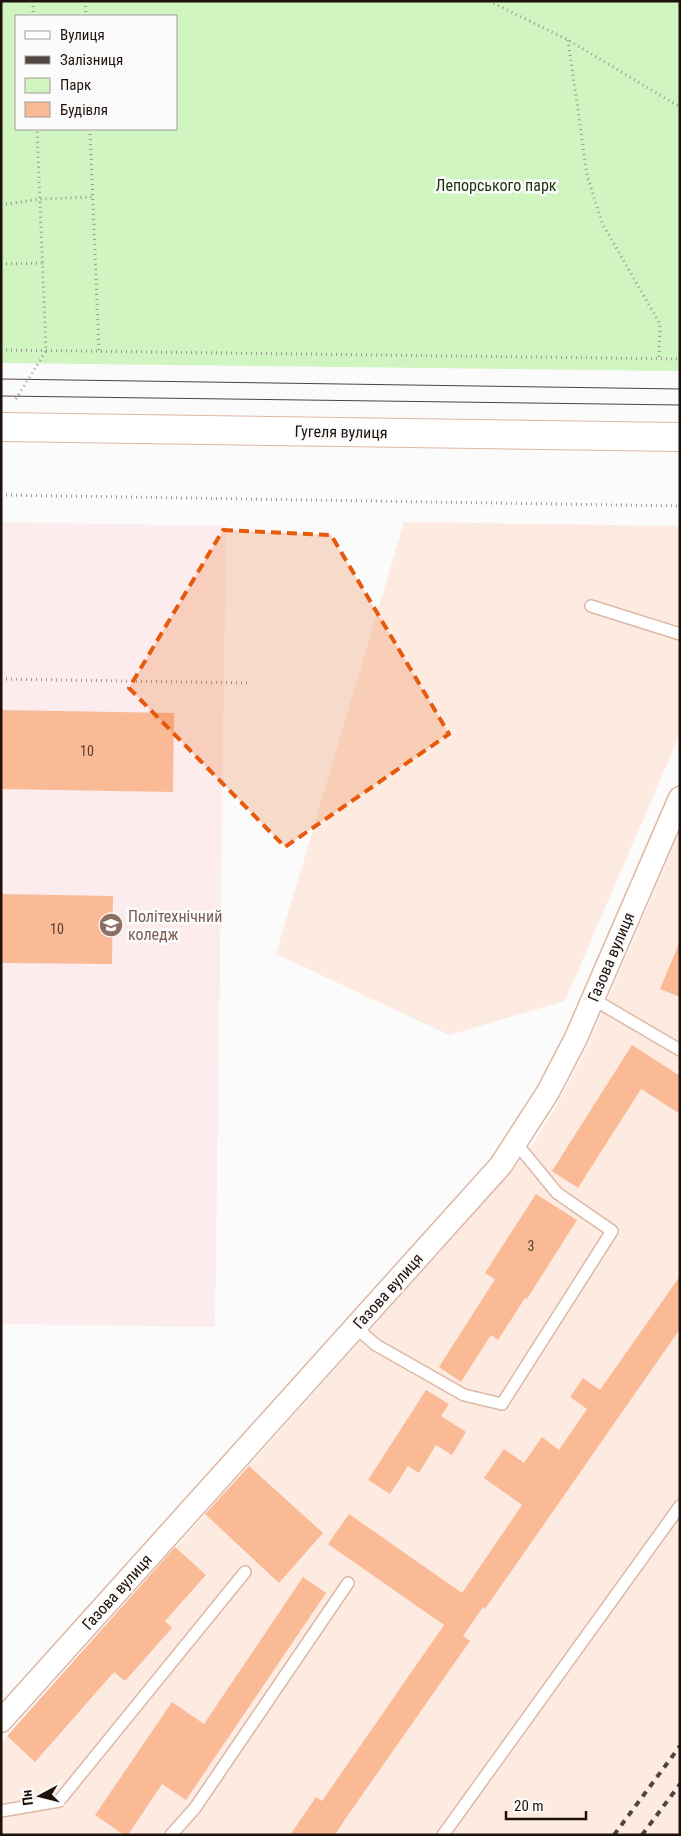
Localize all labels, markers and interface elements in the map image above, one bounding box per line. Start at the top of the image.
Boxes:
legend [15,15,178,130]
text: Вулиця [60,26,105,44]
text: Залізниця [60,51,123,69]
text: Парк [60,76,91,94]
text: Будівля [60,101,108,119]
park label: Лепорського парк [436,176,557,195]
street label: Гугеля вулиця [294,422,388,442]
house number: 10 [80,743,94,759]
place label: Політехнічний коледж [128,907,222,944]
street label: Газова вулиця [584,909,638,1005]
school or university icon: Політехнічний коледж [98,912,124,938]
house number: 10 [50,921,64,937]
house number: 3 [528,1238,534,1254]
street label: Газова вулиця [349,1249,427,1333]
street label: Газова вулиця [78,1550,156,1634]
north arrow [15,1771,65,1821]
scale bar [506,1788,586,1820]
text: Пн [18,1789,36,1806]
text: 20 m [514,1797,544,1815]

